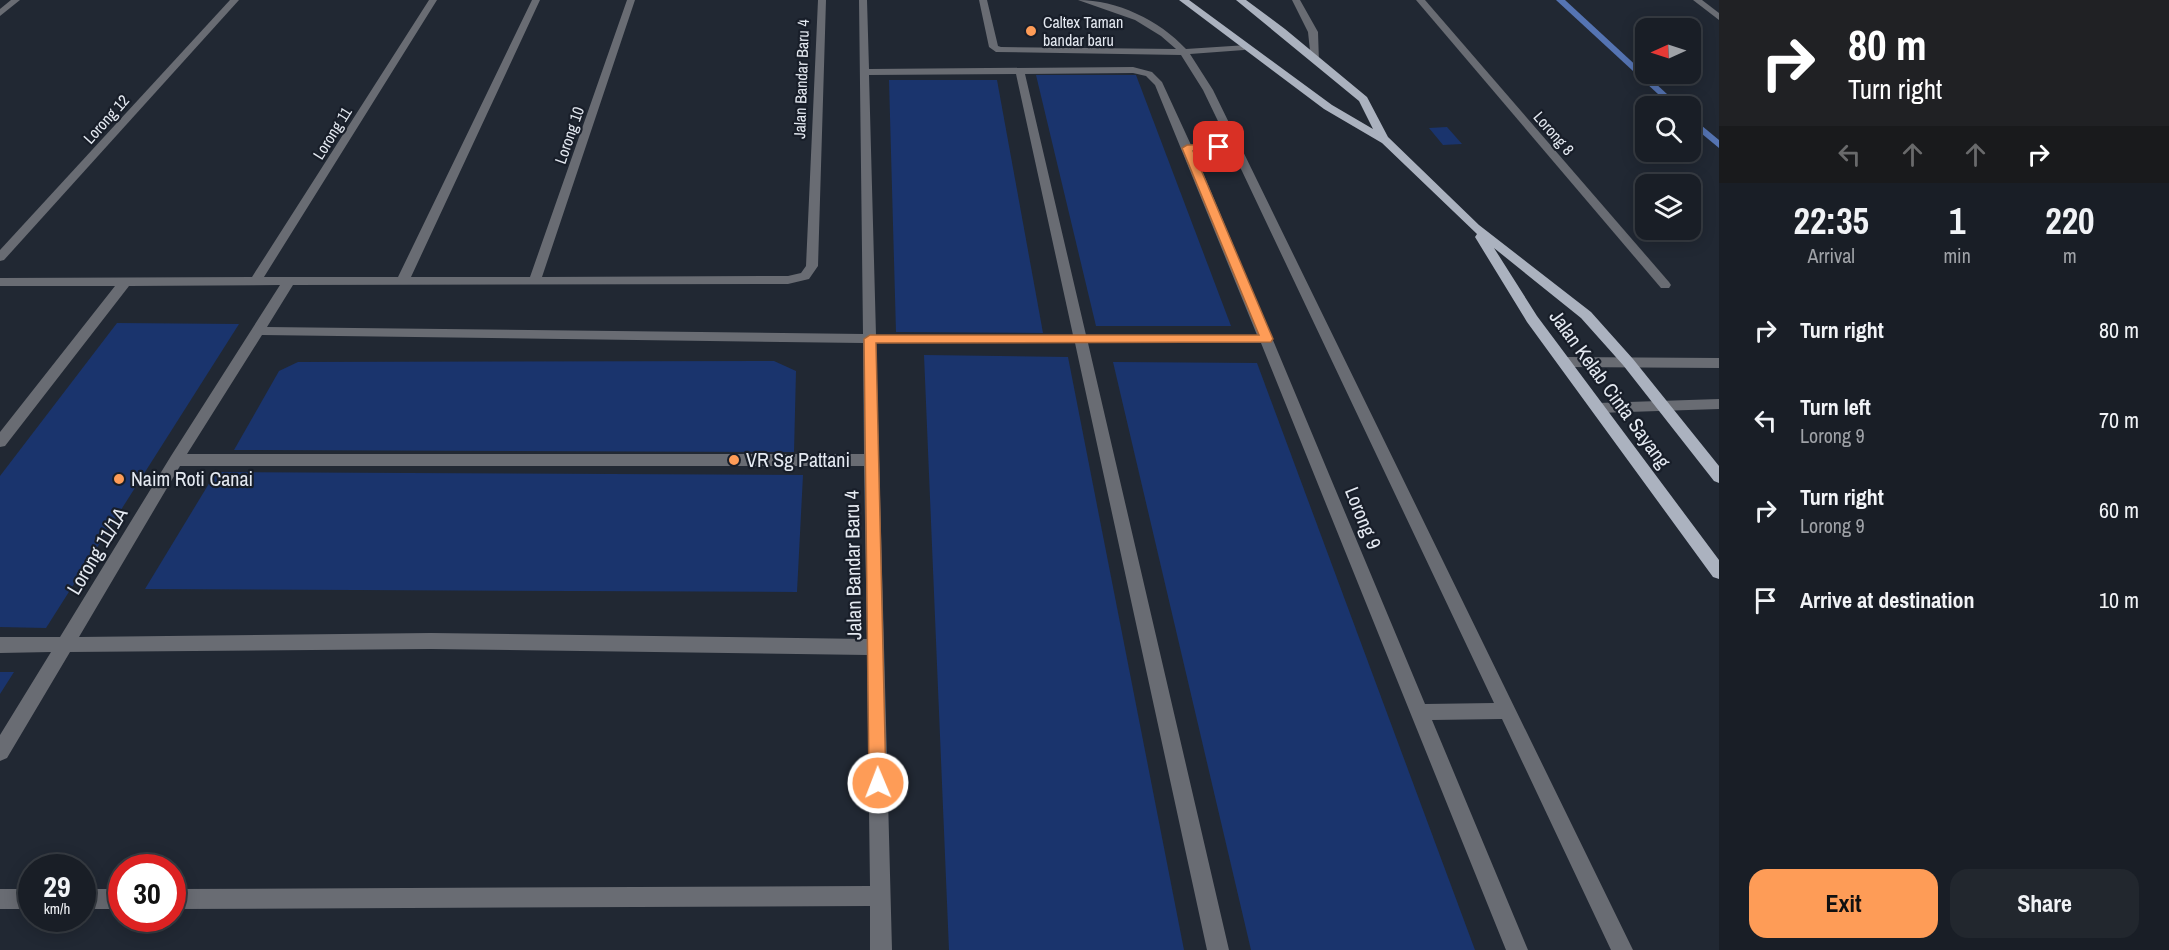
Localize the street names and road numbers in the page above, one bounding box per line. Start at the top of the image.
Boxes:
street label: Jalan Bandar Baru 4 [788,19,814,139]
street label: Lorong 12 [78,90,134,148]
street label: Lorong 11 [307,102,357,163]
street label: Lorong 10 [549,103,589,167]
street label: Lorong 8 [1529,106,1579,160]
street label: Jalan Kelab Cinta Sayang [1544,304,1677,473]
street label: Lorong 9 [1339,483,1388,553]
street label: Jalan Bandar Baru 4 [838,490,867,640]
street label: Lorong 11/1A [60,502,133,599]

